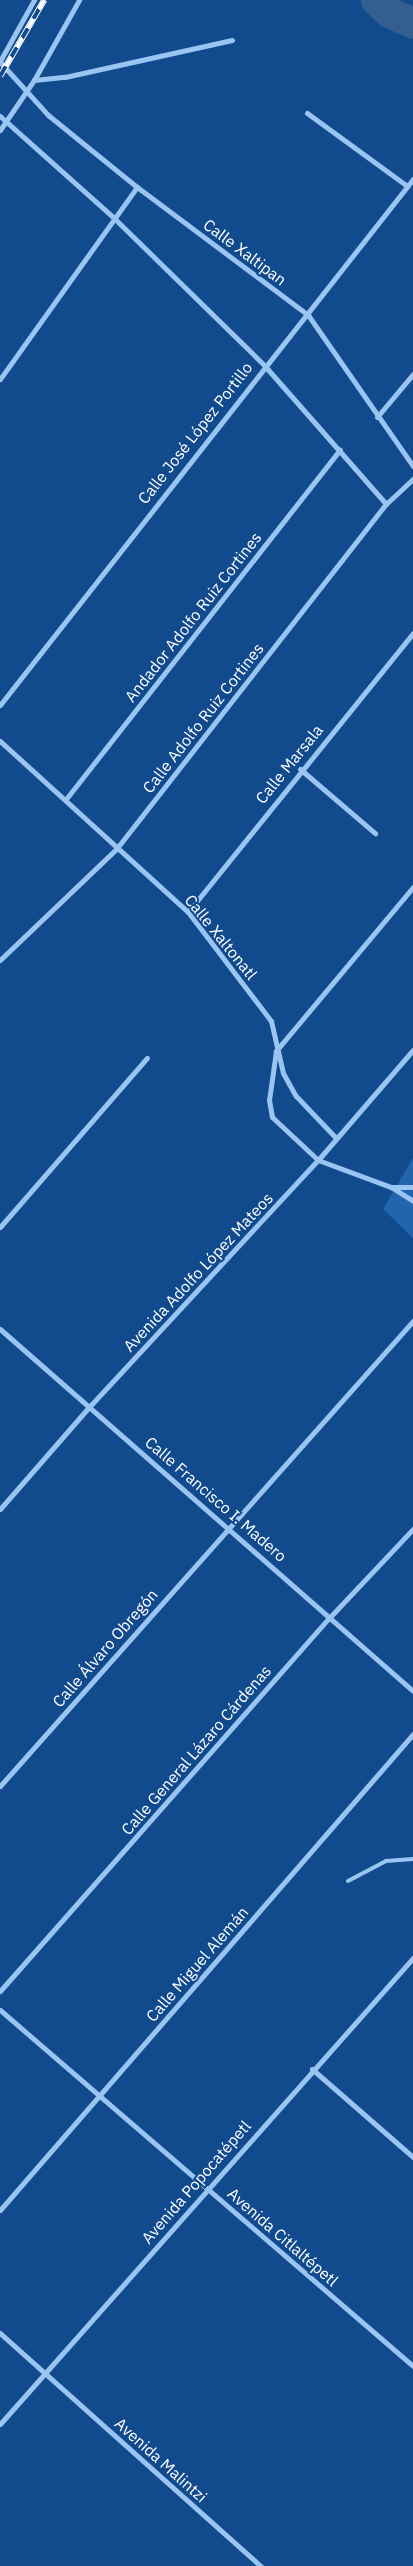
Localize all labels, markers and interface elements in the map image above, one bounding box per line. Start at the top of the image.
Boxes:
street label: Calle Xaltipan [200,215,290,289]
street label: Calle José López Portillo [134,358,256,508]
street label: Andador Adolfo Ruiz Cortines [121,528,265,706]
street label: Calle Adolfo Ruiz Cortines [138,639,268,797]
street label: Calle Marsala [251,721,327,807]
street label: Calle Xaltonatl [181,890,261,984]
street label: Avenida Adolfo López Mateos [119,1188,277,1356]
street label: Calle Francisco I. Madero [141,1432,291,1566]
street label: Calle Álvaro Obregón [48,1585,162,1711]
street label: Calle General Lázaro Cárdenas [117,1661,275,1839]
street label: Calle Miguel Alemán [142,1903,252,2025]
street label: Avenida Popocatépetl [137,2117,255,2247]
street label: Avenida Citlaltépetl [224,2184,342,2290]
street label: Avenida Malintzi [111,2414,211,2506]

